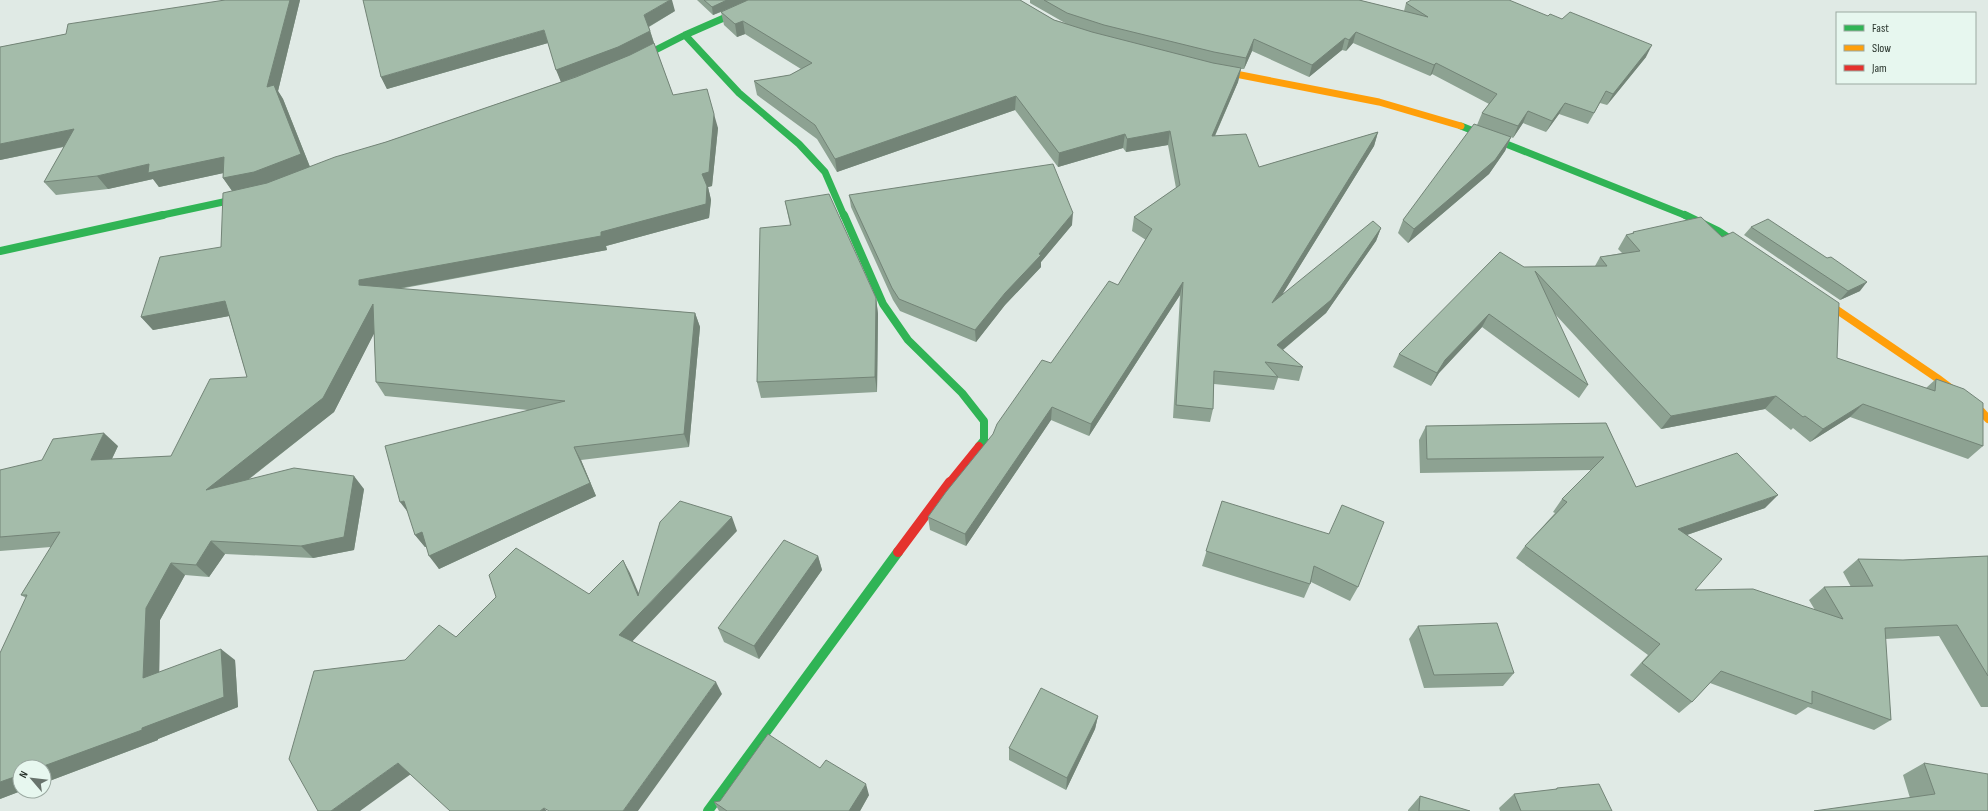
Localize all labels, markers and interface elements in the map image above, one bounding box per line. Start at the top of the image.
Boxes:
legend [1836,12,1976,84]
text: Fast [1872,21,1889,36]
text: Slow [1872,41,1891,56]
text: Jam [1871,61,1887,76]
north arrow [12,759,52,799]
text: N [16,769,31,780]

